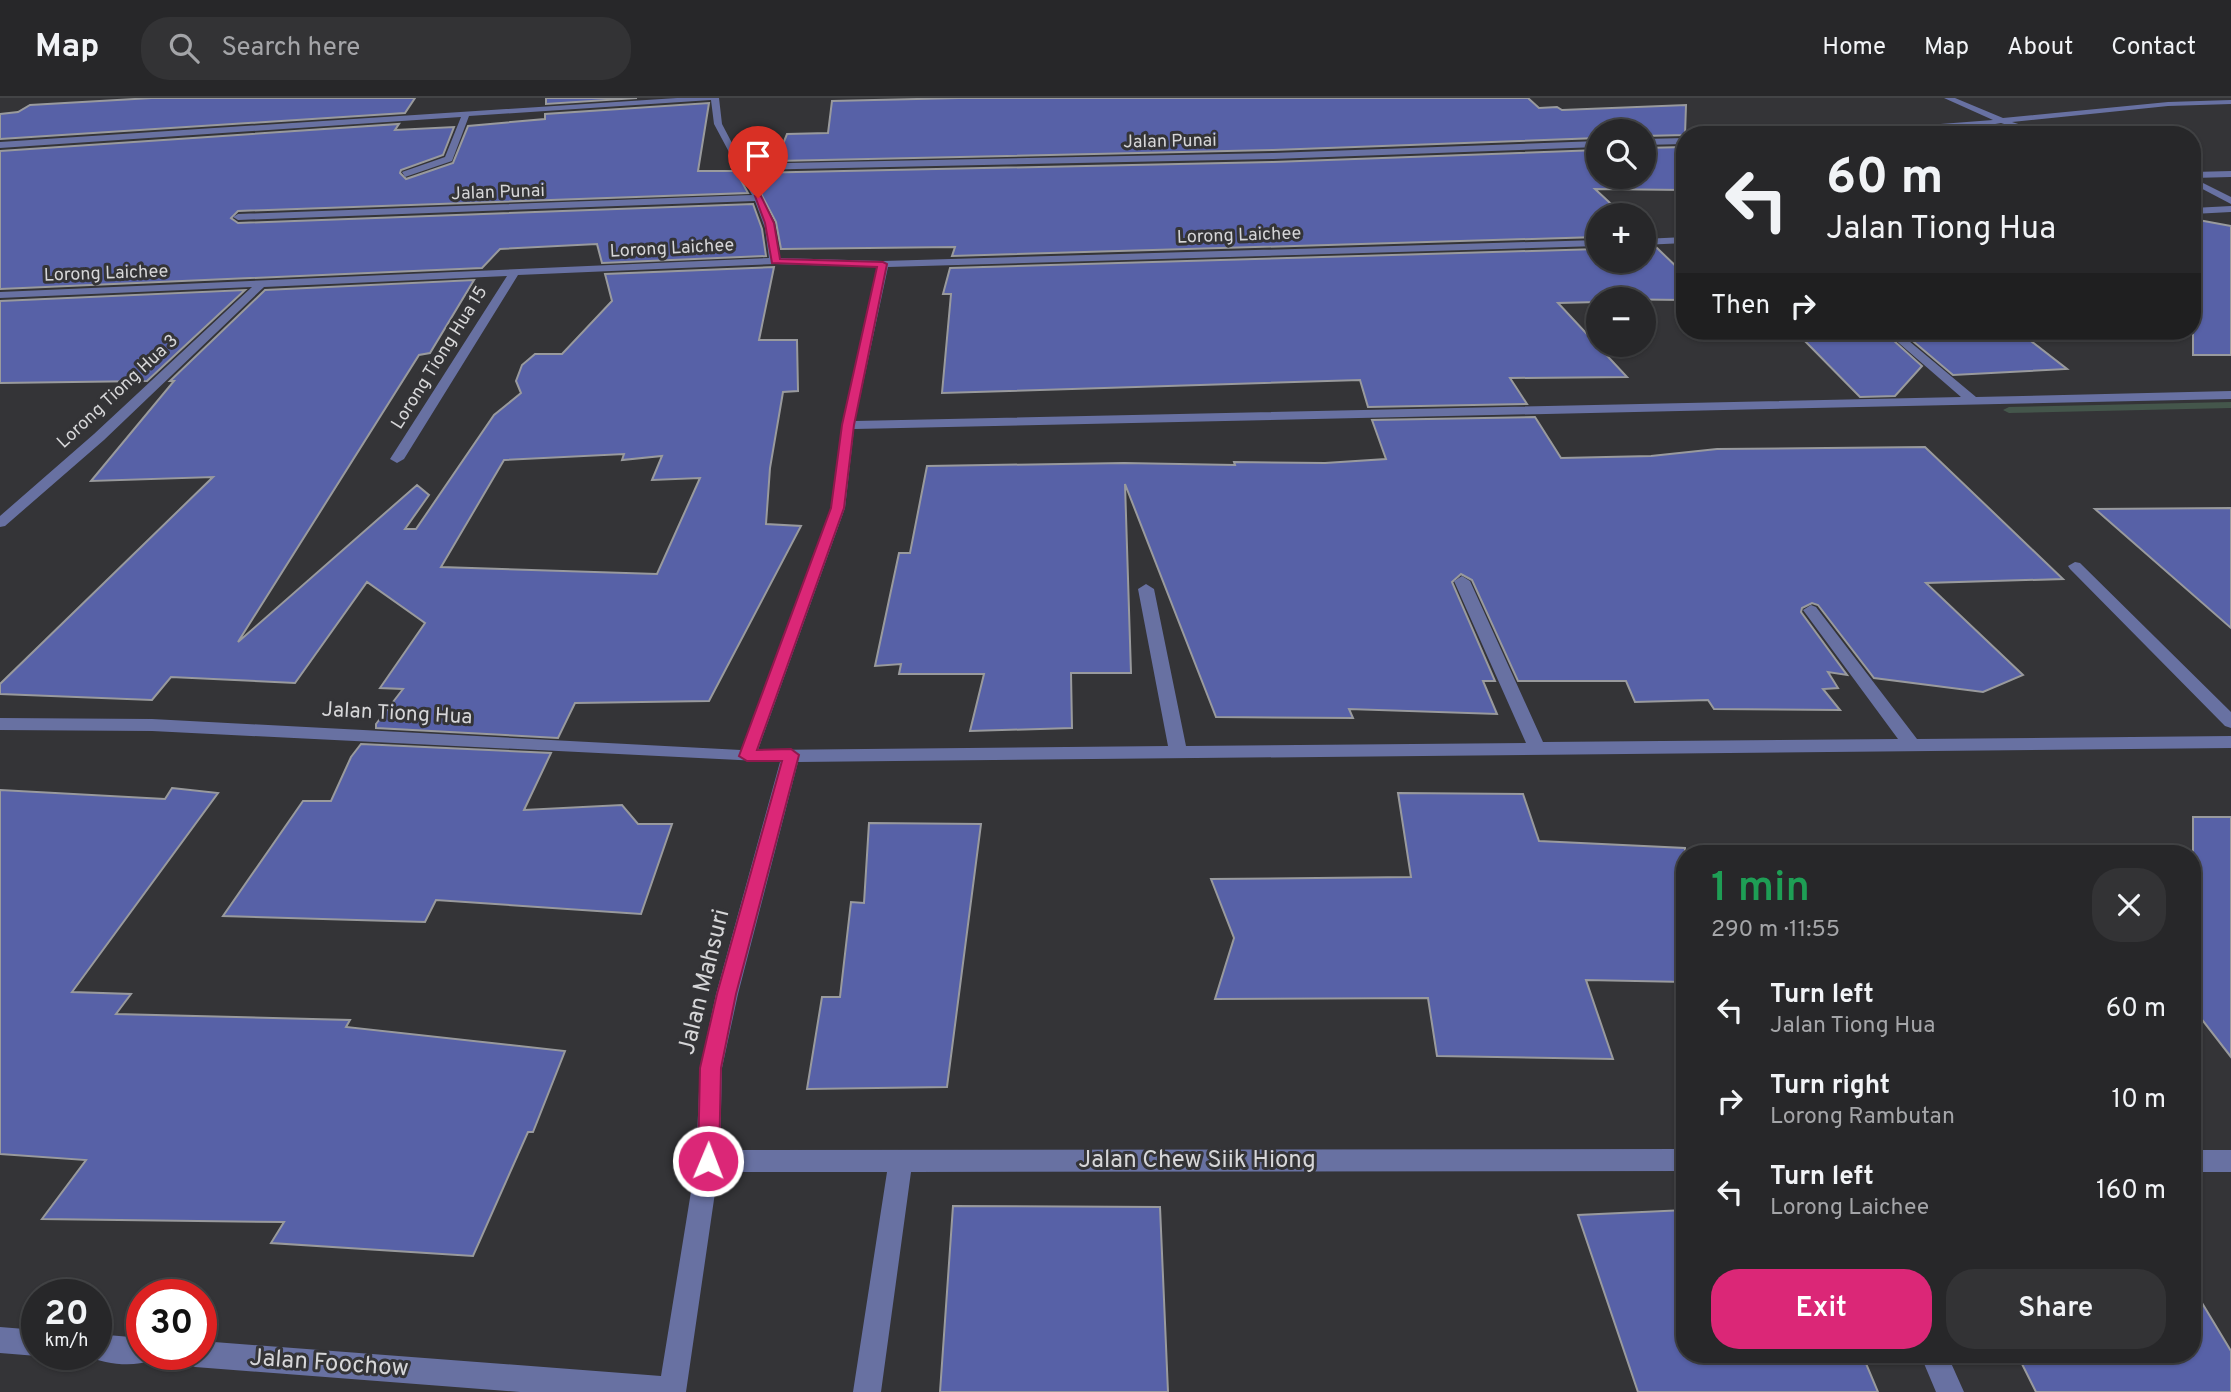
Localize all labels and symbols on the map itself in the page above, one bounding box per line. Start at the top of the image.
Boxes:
pin [728,126,788,198]
street label: Jalan Punai [1123,130,1217,154]
street label: Jalan Punai [451,180,545,206]
street label: Lorong Laichee [1176,222,1302,250]
street label: Lorong Laichee [609,234,735,264]
street label: Lorong Laichee [43,260,169,288]
street label: Lorong Tiong Hua 15 [387,282,493,434]
street label: Lorong Tiong Hua 3 [52,330,184,454]
street label: Jalan Tiong Hua [321,697,473,731]
street label: Jalan Mahsuri [672,906,738,1058]
position arrow [671,1124,745,1198]
street label: Jalan Chew Siik Hiong [1078,1146,1316,1176]
speed limit sign: 30 [126,1279,217,1370]
street label: Jalan Foochow [248,1343,410,1385]

